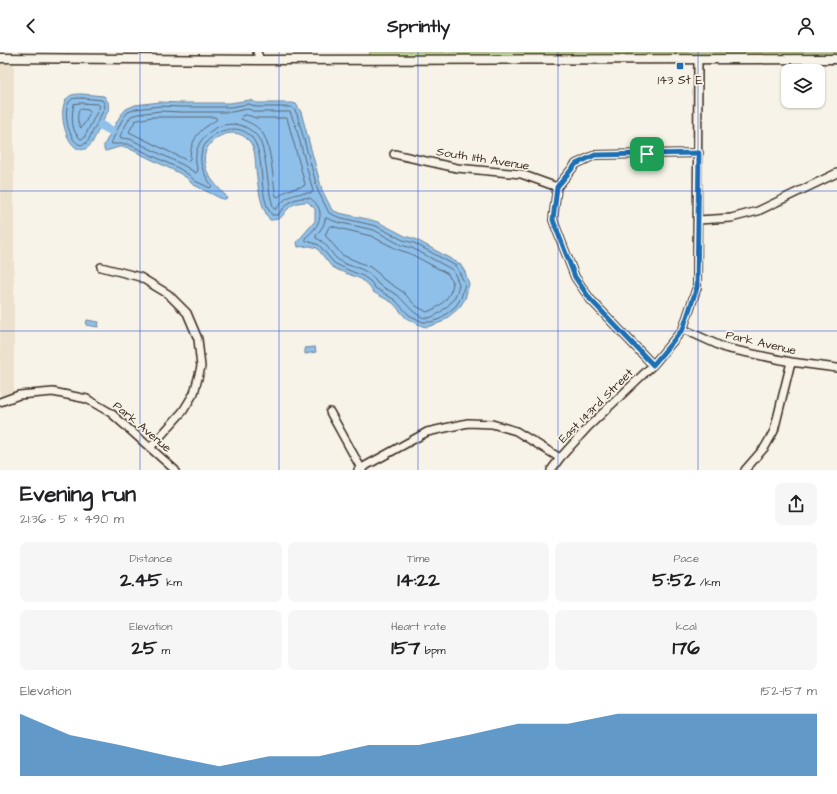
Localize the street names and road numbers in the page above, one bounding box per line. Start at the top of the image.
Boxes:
street label: South 11th Avenue [435,143,531,175]
street label: Park Avenue [724,327,798,359]
street label: East 143rd Street [555,365,637,447]
street label: Park Avenue [109,397,175,457]

